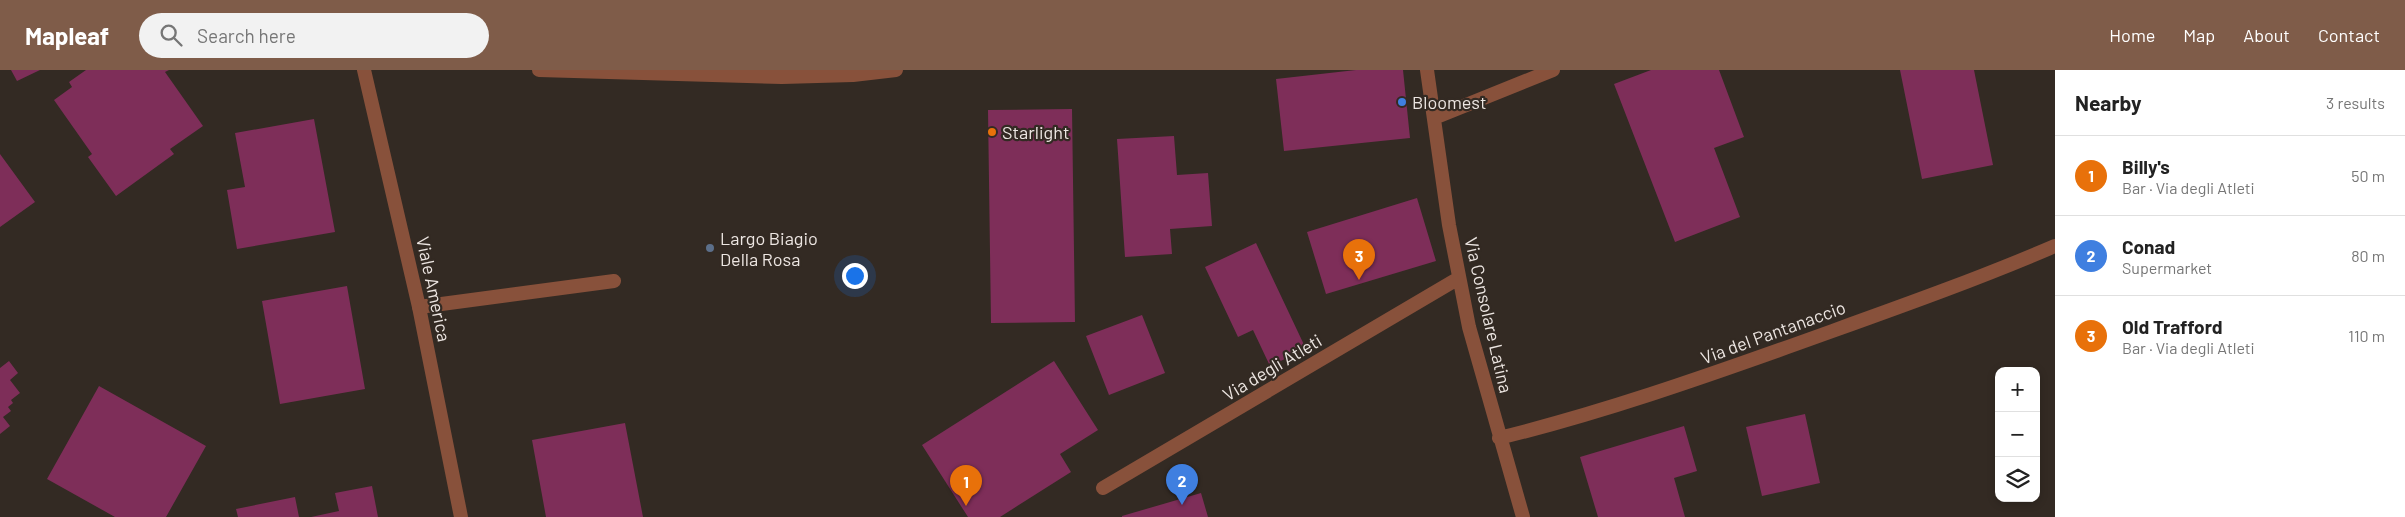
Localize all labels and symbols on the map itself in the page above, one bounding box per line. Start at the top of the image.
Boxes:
place label: Bloomest [1412,91,1486,113]
marker: Bloomest [1396,96,1408,108]
place label: Starlight [1002,121,1069,143]
marker: Starlight [986,126,998,138]
place label: Largo Biagio Della Rosa [720,227,818,270]
street label: Viale America [412,235,456,343]
street label: Via Consolare Latina [1460,235,1518,395]
pin: 3 [1343,239,1375,280]
marker: Largo Biagio Della Rosa [704,242,716,254]
your location [842,263,868,289]
street label: Via del Pantanaccio [1698,296,1848,368]
street label: Via degli Atleti [1219,329,1325,405]
pin: 2 [1166,464,1198,505]
pin: 1 [950,465,982,506]

